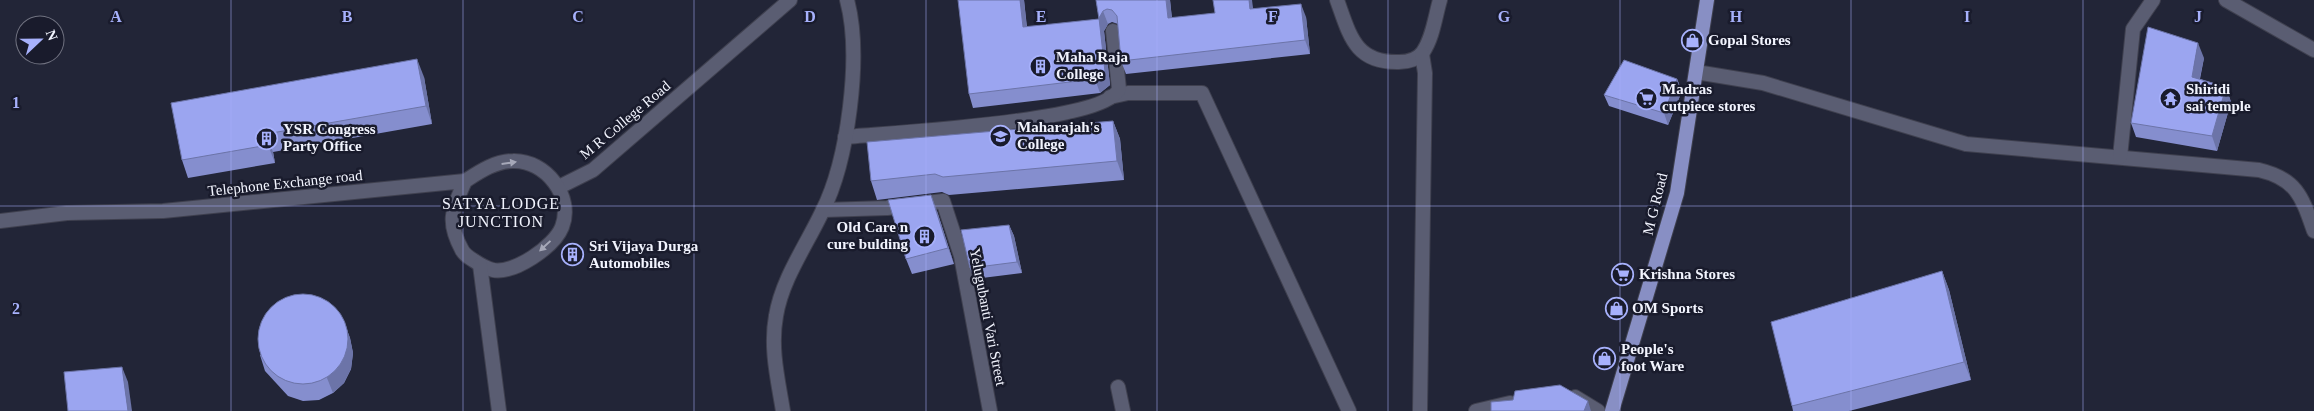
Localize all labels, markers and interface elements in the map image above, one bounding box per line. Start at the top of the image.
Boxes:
text: A [110,8,122,25]
text: B [342,8,353,25]
text: C [572,8,584,25]
text: D [804,8,816,25]
text: E [1036,8,1046,25]
text: F [1268,8,1278,25]
text: G [1498,8,1511,25]
text: H [1730,8,1743,25]
text: I [1964,8,1970,25]
text: J [2194,8,2202,25]
north arrow [15,15,65,65]
text: N [43,28,60,43]
shop icon: Gopal Stores [1680,28,1704,52]
place label: Gopal Stores [1708,32,1791,48]
place label: Maha Raja College [1056,49,1129,82]
building icon: Maha Raja College [1028,54,1052,78]
street label: M R College Road [577,77,674,162]
place label: Madras cutpiece stores [1662,81,1756,114]
place label: Shiridi sai temple [2186,81,2251,114]
supermarket icon: Madras cutpiece stores [1634,86,1658,110]
temple icon: Shiridi sai temple [2158,86,2182,110]
text: 1 [12,94,20,111]
place label: Maharajah's College [1017,119,1100,152]
place label: YSR Congress Party Office [283,121,376,154]
school or university icon: Maharajah's College [989,124,1013,148]
building icon: YSR Congress Party Office [255,126,279,150]
one-way arrow [501,158,517,166]
street label: Telephone Exchange road [207,167,364,199]
street label: M G Road [1640,171,1671,237]
district label: SATYA LODGE JUNCTION [442,195,560,230]
place label: Old Care n cure bulding [827,219,909,252]
building icon: Old Care n cure bulding [912,224,936,248]
place label: Sri Vijaya Durga Automobiles [589,238,699,271]
one-way arrow [540,240,552,252]
building icon: Sri Vijaya Durga Automobiles [561,243,585,267]
street label: Yelugubanti Vari Street [967,247,1009,388]
supermarket icon: Krishna Stores [1611,262,1635,286]
place label: Krishna Stores [1639,266,1735,282]
shop icon: OM Sports [1604,296,1628,320]
text: 2 [12,300,20,317]
place label: OM Sports [1632,300,1703,316]
place label: People's foot Ware [1621,341,1685,374]
shop icon: People's foot Ware [1593,346,1617,370]

